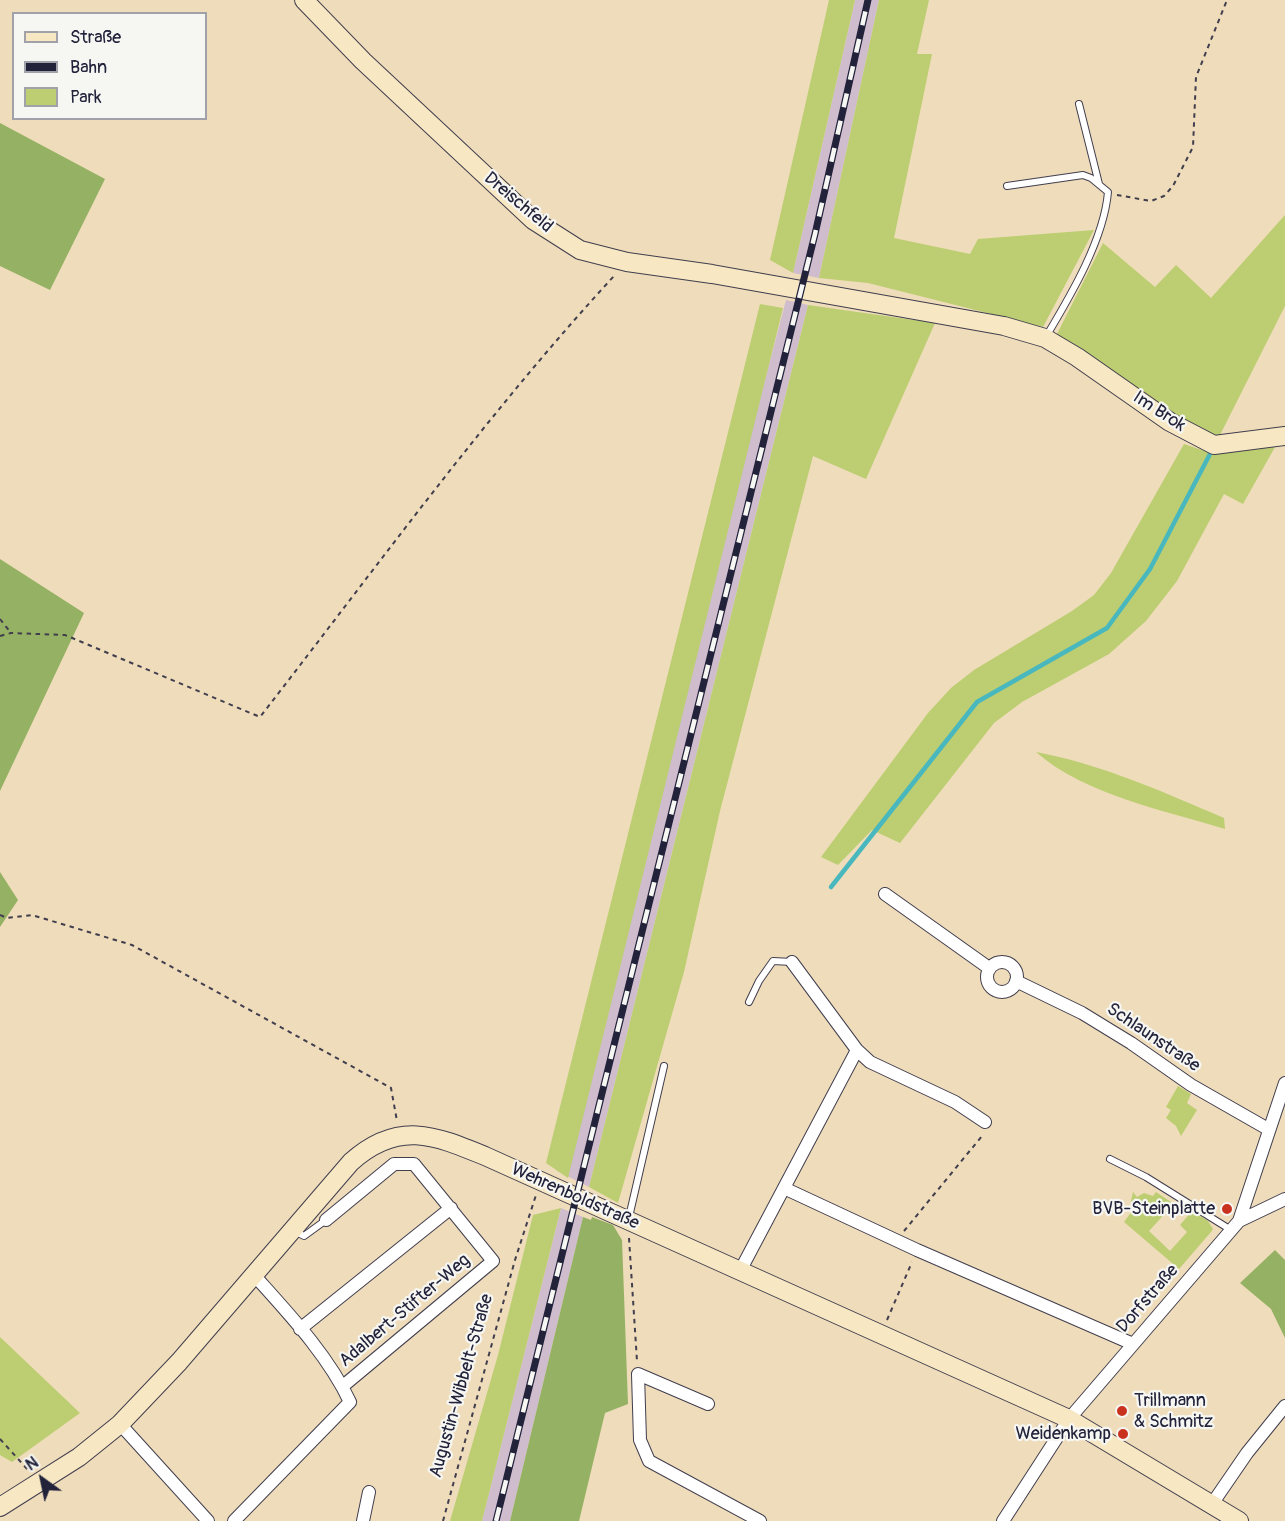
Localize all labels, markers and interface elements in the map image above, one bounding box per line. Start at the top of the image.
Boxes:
legend [12,12,207,120]
text: Straße [70,26,121,49]
text: Bahn [70,56,107,79]
text: Park [70,86,102,109]
street label: Dreischfeld [479,168,557,238]
street label: Im Brok [1129,387,1189,437]
street label: Schlaunstraße [1102,999,1204,1077]
street label: Wehrenboldstraße [508,1159,642,1235]
place label: BVB-Steinplatte [1092,1198,1215,1220]
marker: BVB-Steinplatte [1220,1202,1234,1216]
street label: Adalbert-Stifter-Weg [335,1250,475,1372]
street label: Dorfstraße [1112,1260,1184,1338]
street label: Augustin-Wibbelt-Straße [425,1292,499,1480]
place label: Trillmann & Schmitz [1134,1390,1213,1432]
marker: Trillmann & Schmitz [1115,1404,1129,1418]
place label: Weidenkamp [1015,1423,1111,1445]
marker: Weidenkamp [1116,1427,1130,1441]
north arrow [12,1449,72,1509]
text: N [22,1453,42,1475]

